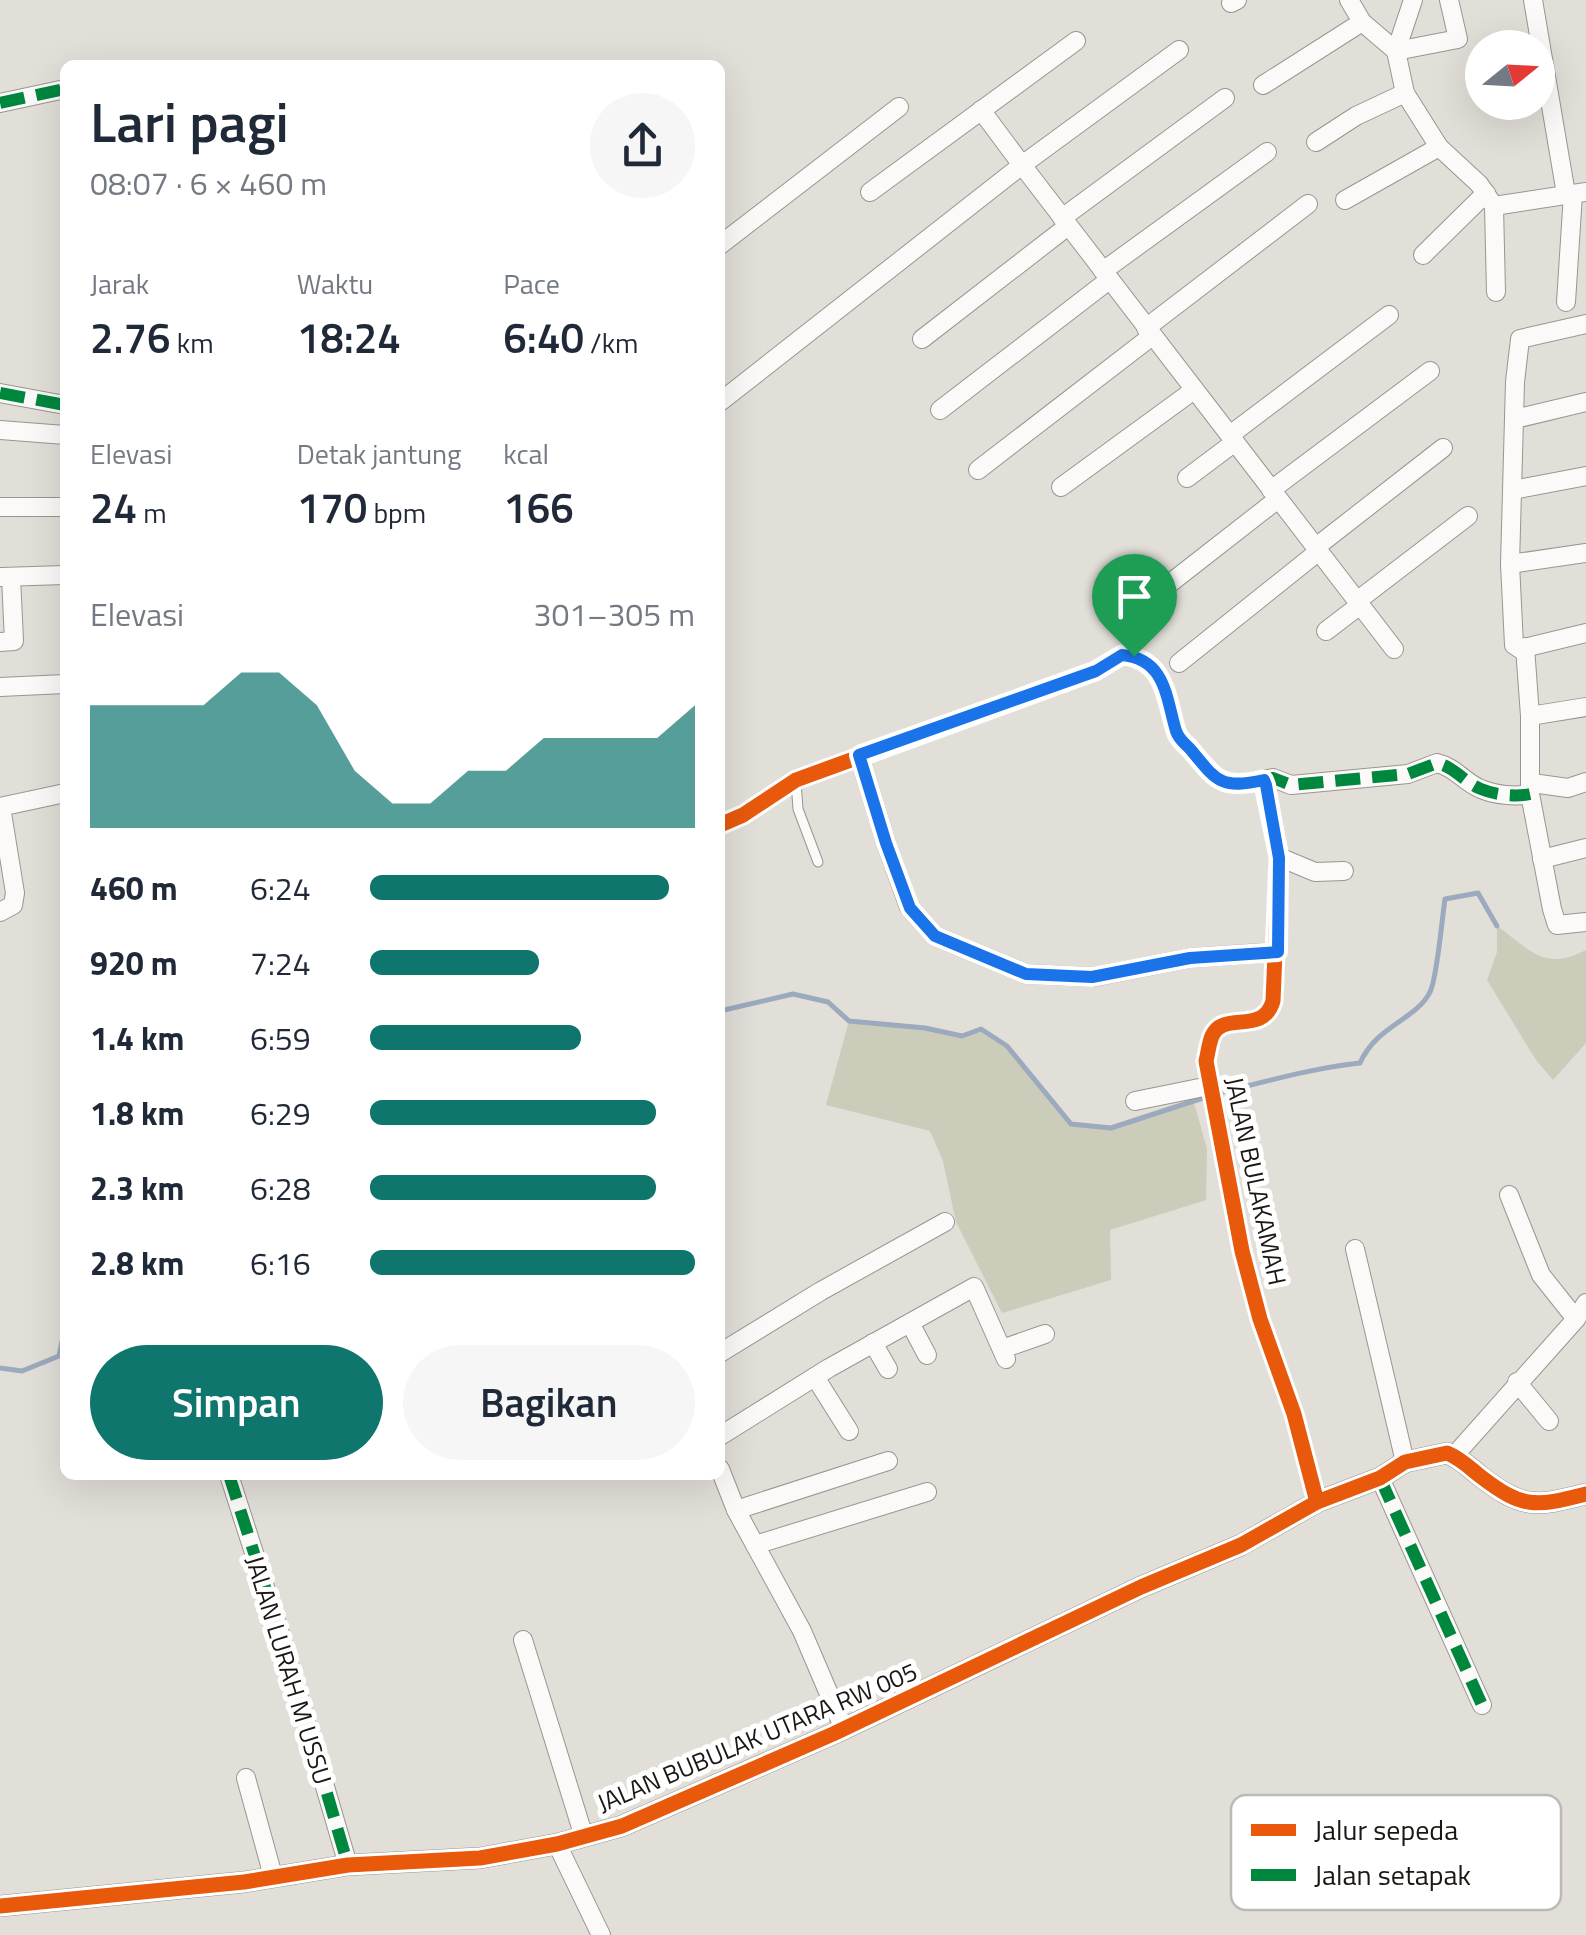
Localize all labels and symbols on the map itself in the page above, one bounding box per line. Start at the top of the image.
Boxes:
north arrow [1465,30,1555,120]
pin [1092,554,1177,657]
street label: JALAN BULAKAMAH [1215,1074,1297,1288]
street label: JALAN LURAH M USSU [236,1551,342,1789]
street label: JALAN BUBULAK UTARA RW 005 [591,1652,923,1822]
legend [1231,1795,1561,1910]
text: Jalur sepeda [1314,1808,1458,1851]
text: Jalan setapak [1314,1853,1471,1896]

